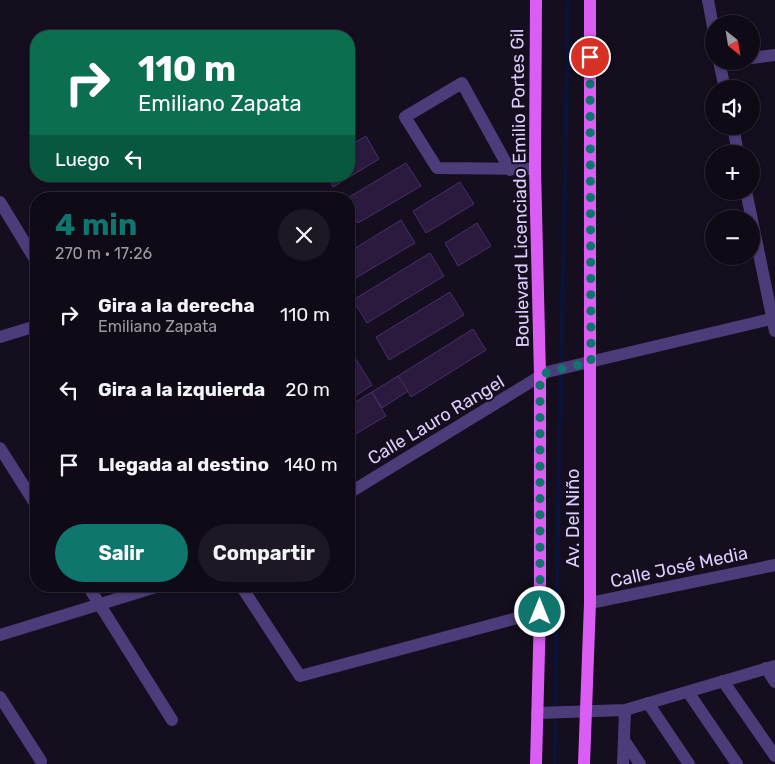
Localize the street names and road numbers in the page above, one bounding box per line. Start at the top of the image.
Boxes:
street label: Boulevard Licenciado Emilio Portes Gil [506,28,534,348]
street label: Calle Lauro Rangel [364,371,508,469]
street label: Av. Del Niño [562,469,584,567]
street label: Calle José Media [608,542,750,592]

